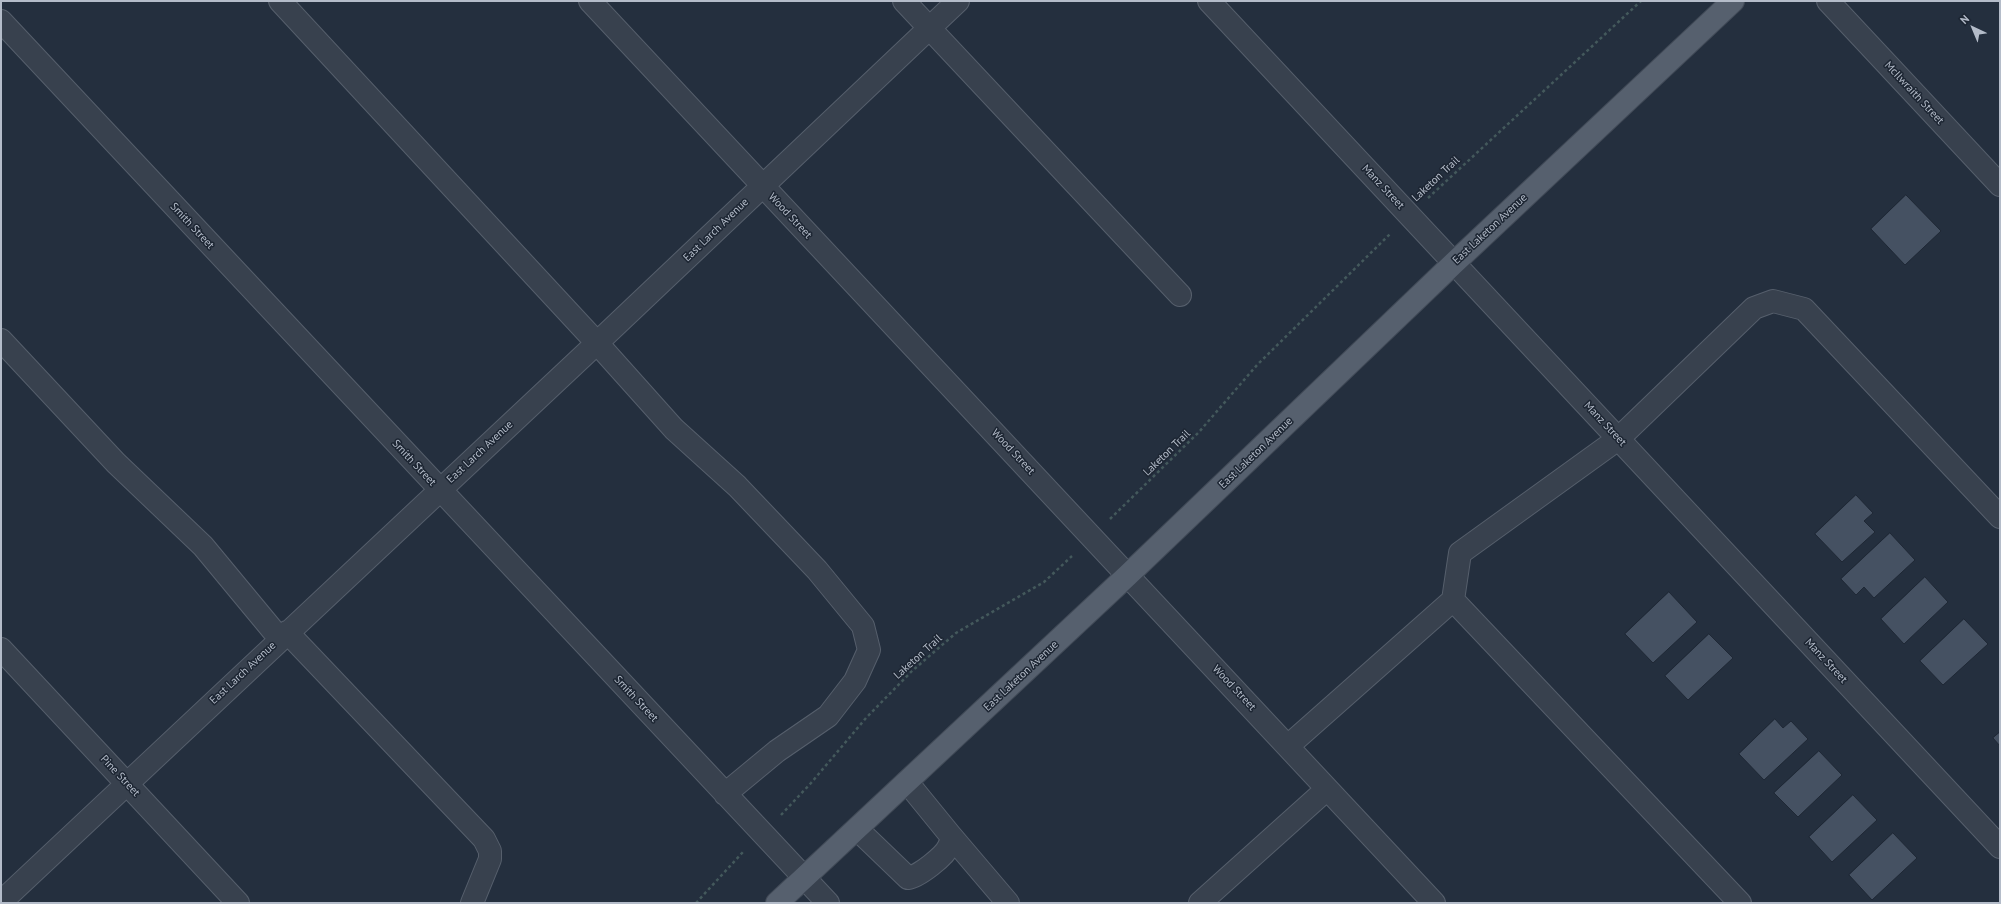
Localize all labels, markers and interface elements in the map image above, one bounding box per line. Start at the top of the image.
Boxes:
north arrow [1953,8,1993,48]
text: N [1957,12,1972,27]
street label: McIlwraith Street [1882,59,1946,127]
street label: Laketon Trail [1409,154,1463,204]
street label: Manz Street [1359,162,1407,212]
street label: Wood Street [766,191,814,241]
street label: East Laketon Avenue [1450,191,1530,267]
street label: East Larch Avenue [681,196,751,264]
street label: Smith Street [167,200,217,252]
street label: Manz Street [1581,399,1629,449]
street label: East Laketon Avenue [1216,415,1296,491]
street label: East Larch Avenue [444,418,516,486]
street label: Wood Street [989,427,1037,477]
street label: Laketon Trail [1141,427,1193,479]
street label: Smith Street [389,437,439,489]
street label: Laketon Trail [891,632,945,682]
street label: Manz Street [1802,636,1850,686]
street label: East Laketon Avenue [981,638,1061,714]
street label: East Larch Avenue [207,639,279,707]
street label: Wood Street [1210,663,1258,713]
street label: Smith Street [611,673,661,725]
street label: Pine Street [98,753,142,799]

